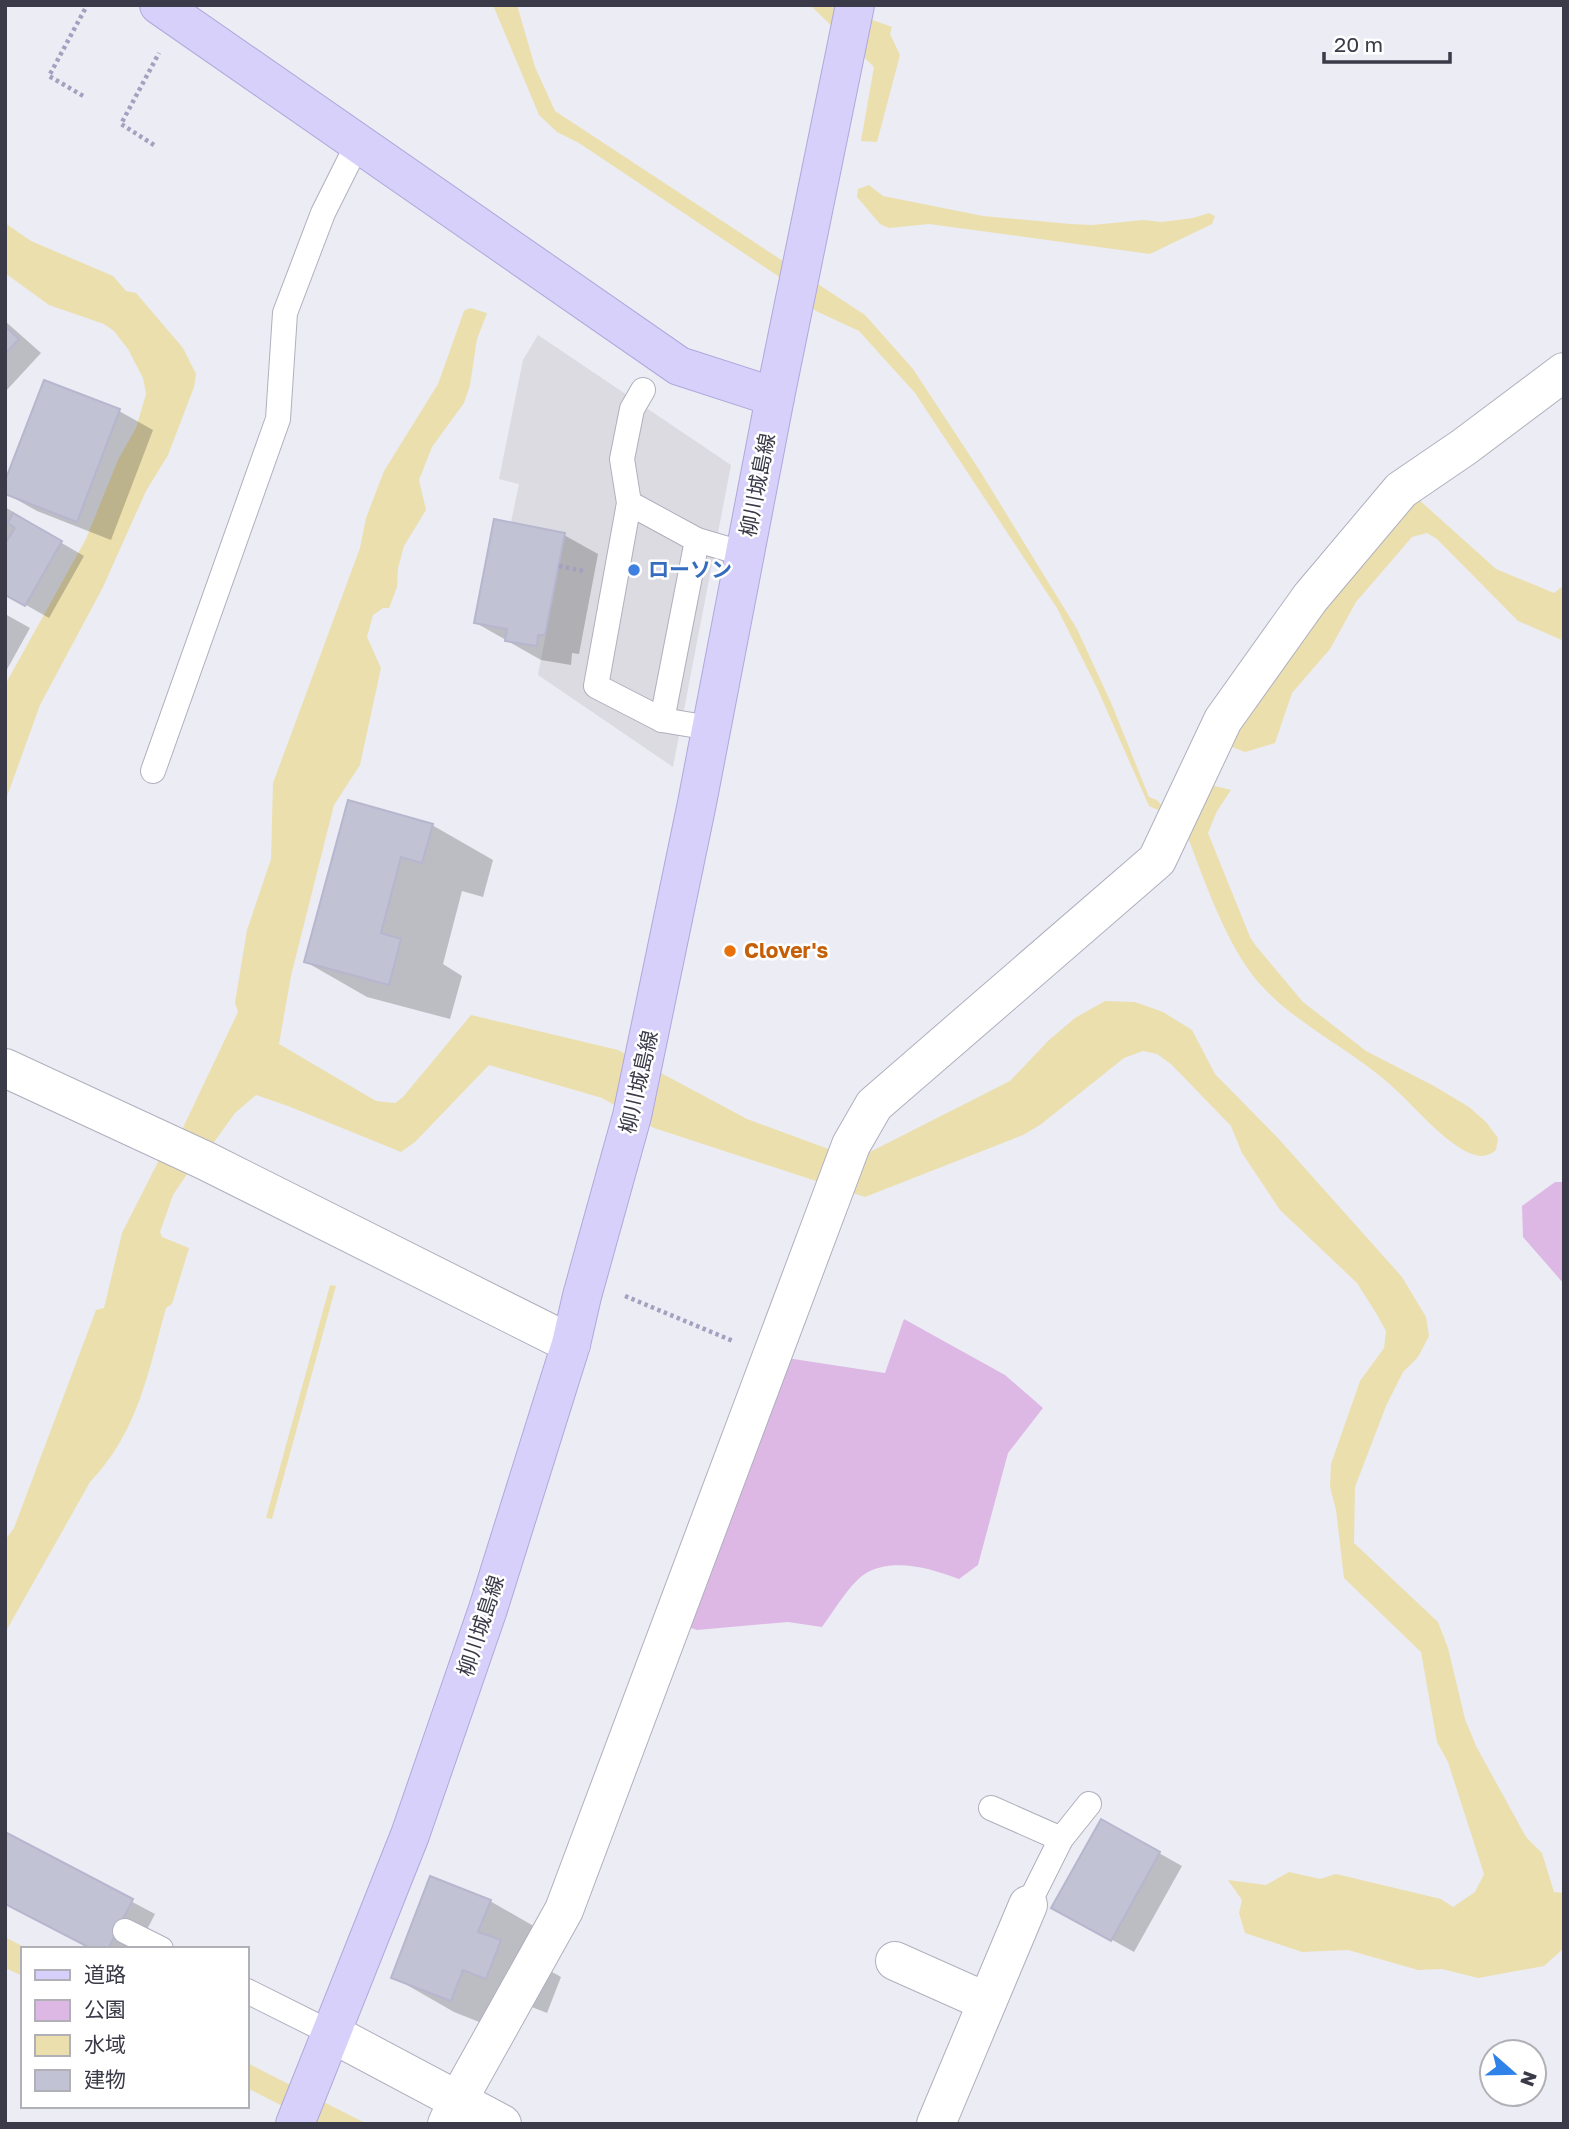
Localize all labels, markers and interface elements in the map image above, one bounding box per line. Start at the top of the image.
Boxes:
scale bar [1324,21,1450,65]
text: 20 m [1334,31,1383,57]
street label: 柳川城島線 [734,431,780,539]
place label: ローソン [648,556,732,582]
marker: ローソン [626,562,642,578]
place label: Clover's [744,937,829,963]
marker: Clover's [722,943,738,959]
street label: 柳川城島線 [614,1028,663,1136]
street label: 柳川城島線 [451,1572,509,1680]
legend [21,1947,248,2108]
text: 道路 [84,1961,126,1987]
text: 公園 [84,1996,126,2022]
text: 水域 [84,2031,126,2057]
north arrow [1478,2038,1548,2108]
text: 建物 [84,2066,126,2092]
text: N [1516,2068,1543,2090]

